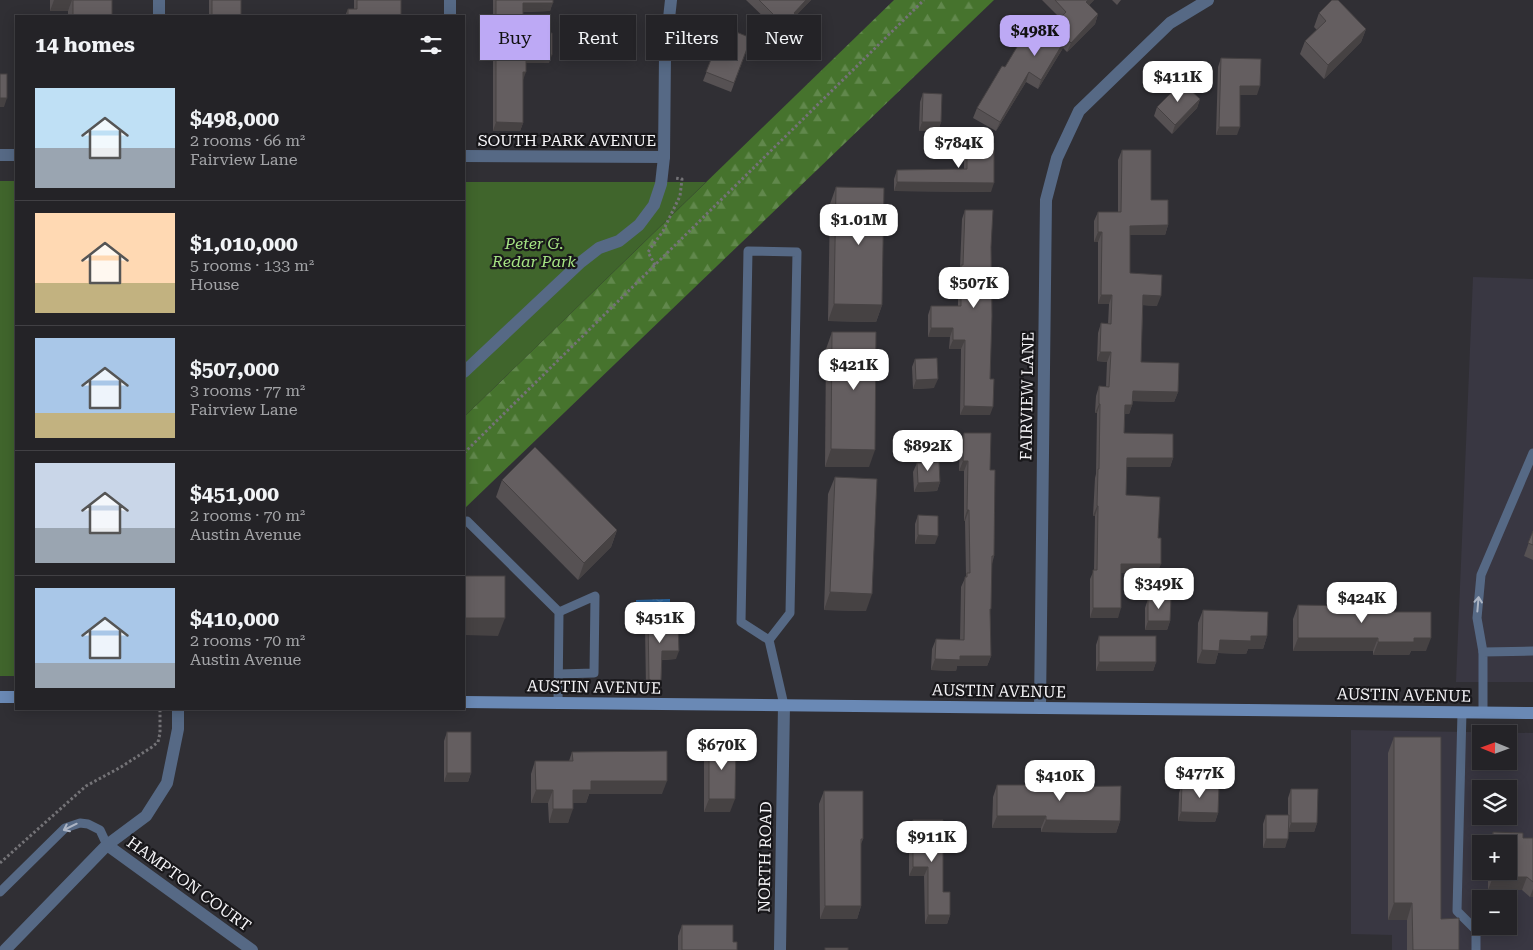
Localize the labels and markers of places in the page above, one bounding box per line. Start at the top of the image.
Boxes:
pin: $498K [1000,15,1070,57]
pin: $411K [1143,61,1213,103]
pin: $784K [924,126,994,169]
pin: $1.01M [818,204,900,246]
pin: $507K [939,266,1009,309]
pin: $421K [819,348,889,391]
pin: $892K [893,430,963,472]
pin: $349K [1124,568,1194,610]
pin: $424K [1327,582,1397,624]
pin: $451K [625,602,695,644]
pin: $670K [687,728,757,771]
pin: $477K [1165,756,1235,799]
pin: $410K [1025,760,1095,802]
pin: $911K [897,820,967,863]

